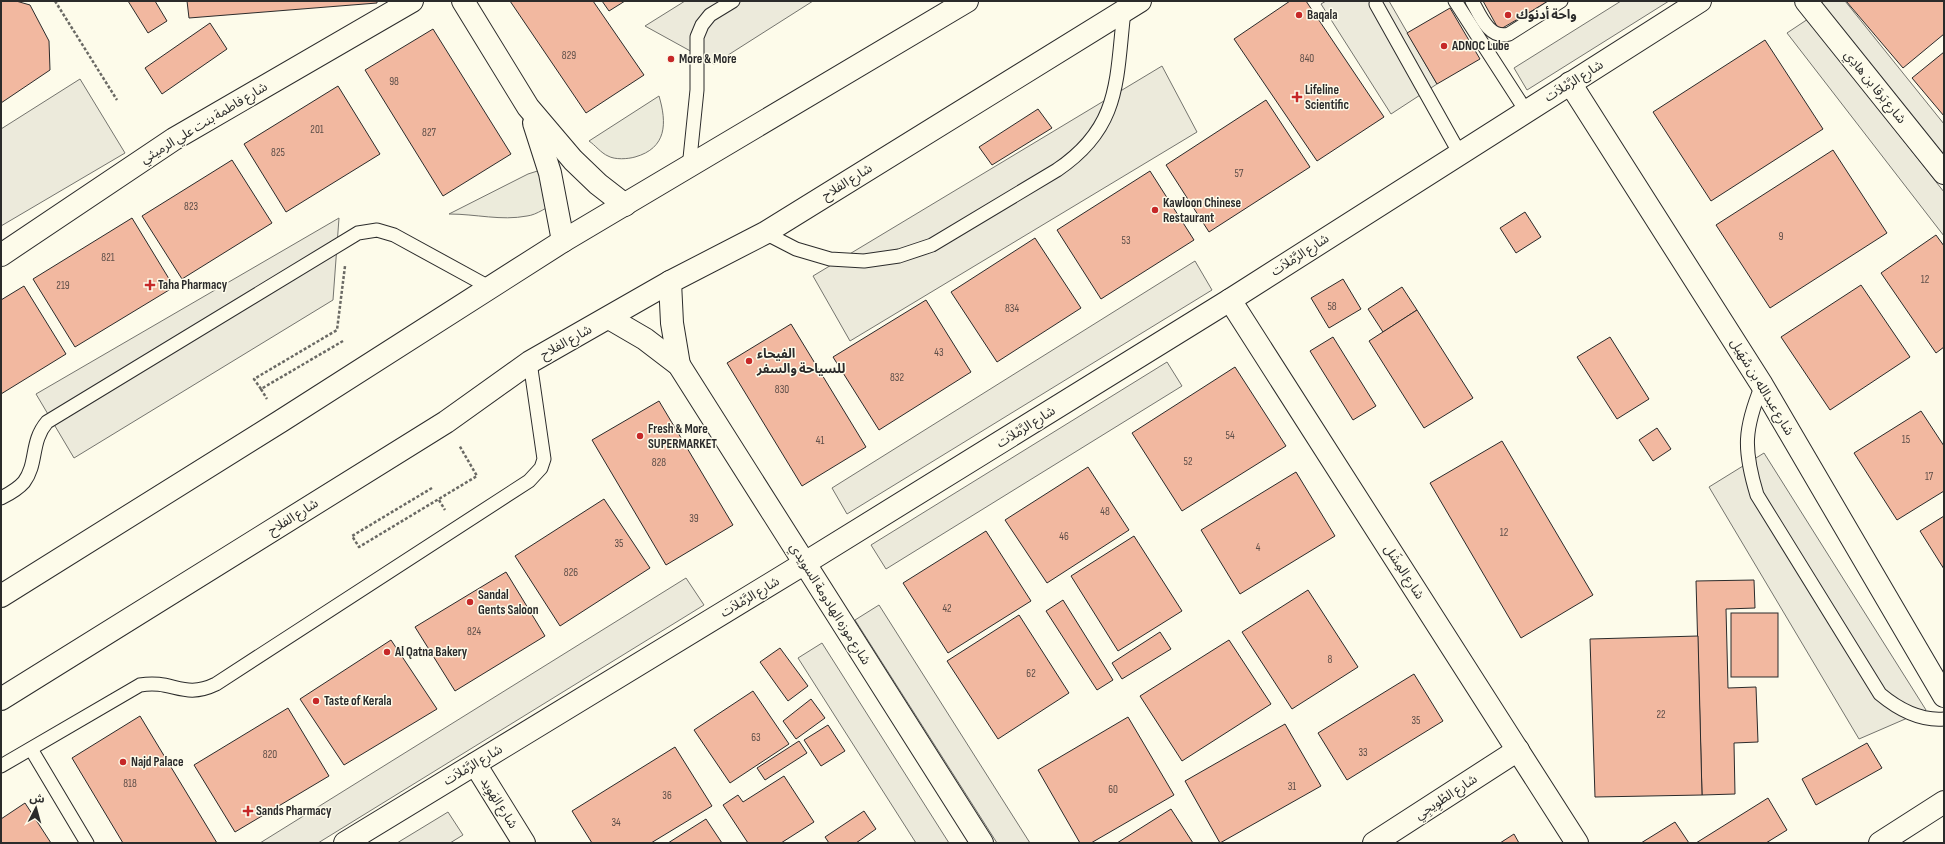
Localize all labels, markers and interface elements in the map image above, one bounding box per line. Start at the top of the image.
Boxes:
place label: واحة أدنوك [1516,6,1577,23]
place label: Baqala [1307,7,1338,23]
marker: Baqala [1294,10,1304,20]
marker: واحة أدنوك [1503,10,1513,20]
place label: ADNOC Lube [1451,38,1510,54]
marker: ADNOC Lube [1439,41,1449,51]
street label: شارع بَرقا بن هادِي [1839,47,1909,128]
house number: 829 [562,49,576,62]
place label: More & More [679,51,737,67]
house number: 840 [1300,52,1314,65]
marker: More & More [666,54,676,64]
street label: شارع الرَّمْلاَت [1542,57,1607,107]
house number: 98 [389,75,399,88]
street label: شارع فاطمة بنت علي الرميثي [138,79,271,169]
place label: Lifeline Scientific [1305,82,1349,113]
marker: Lifeline Scientific [1292,92,1302,102]
house number: 201 [310,123,324,136]
house number: 827 [422,126,437,139]
house number: 825 [271,146,285,159]
street label: شارع الفلاح [819,160,876,205]
house number: 57 [1235,167,1244,180]
place label: Kawloon Chinese Restaurant [1163,195,1242,226]
house number: 823 [184,200,198,213]
marker: Kawloon Chinese Restaurant [1150,205,1160,215]
street label: شارع الرَّمْلاَت [1268,230,1333,281]
house number: 9 [1779,230,1784,243]
house number: 53 [1121,234,1131,247]
house number: 821 [101,251,115,264]
house number: 12 [1921,273,1930,286]
place label: Taha Pharmacy [158,277,228,293]
house number: 219 [56,279,70,292]
marker: Taha Pharmacy [145,280,155,290]
house number: 58 [1327,300,1337,313]
house number: 834 [1005,302,1019,315]
street label: شارع الفلاح [537,321,596,364]
street label: شارع عبدالله بن سُهَيل [1725,336,1797,439]
place label: الفيحاء للسياحة والسفر [756,346,845,377]
house number: 43 [934,346,944,359]
marker: الفيحاء للسياحة والسفر [744,356,754,366]
house number: 832 [890,371,904,384]
house number: 830 [775,383,789,396]
street label: شارع الرَّمْلاَت [994,403,1059,453]
place label: Fresh & More SUPERMARKET [648,421,717,452]
house number: 54 [1225,429,1235,442]
marker: Fresh & More SUPERMARKET [635,431,645,441]
house number: 15 [1902,433,1910,446]
house number: 41 [816,434,824,447]
house number: 52 [1184,455,1193,468]
house number: 828 [652,456,666,469]
house number: 17 [1925,470,1934,483]
street label: شارع الفلاح [265,495,322,540]
house number: 48 [1100,505,1110,518]
house number: 39 [689,512,699,525]
house number: 12 [1500,526,1509,539]
house number: 46 [1059,530,1069,543]
house number: 35 [614,537,624,550]
street label: شارع موزه الهادومة السويدي [784,540,874,669]
house number: 4 [1256,541,1261,554]
street label: شارع المِشَل [1379,541,1428,603]
house number: 826 [564,566,578,579]
street label: شارع الرَّمْلاَت [718,573,783,623]
place label: Sandal Gents Saloon [478,587,539,618]
marker: Sandal Gents Saloon [465,597,475,607]
house number: 42 [942,602,952,615]
house number: 824 [467,625,481,638]
place label: Al Qatna Bakery [394,644,468,660]
marker: Al Qatna Bakery [382,647,392,657]
house number: 8 [1328,653,1333,666]
house number: 62 [1026,667,1036,680]
place label: Taste of Kerala [324,693,392,709]
marker: Taste of Kerala [311,696,321,706]
house number: 22 [1656,708,1666,721]
house number: 35 [1411,714,1421,727]
house number: 63 [751,731,761,744]
street label: شارع الرَّمْلاَت [441,741,506,791]
house number: 33 [1358,746,1368,759]
house number: 820 [263,748,277,761]
place label: Najd Palace [131,754,184,770]
marker: Najd Palace [118,757,128,767]
street label: شارع الطْوِيجِي [1412,771,1481,825]
street label: شارع الهَوِيد [475,774,521,833]
house number: 818 [123,777,137,790]
house number: 31 [1288,780,1296,793]
house number: 60 [1108,783,1118,796]
north arrow [16,788,56,828]
house number: 36 [662,789,672,802]
text: ش [29,791,45,806]
place label: Sands Pharmacy [256,803,332,819]
marker: Sands Pharmacy [243,806,253,816]
house number: 34 [611,816,621,829]

